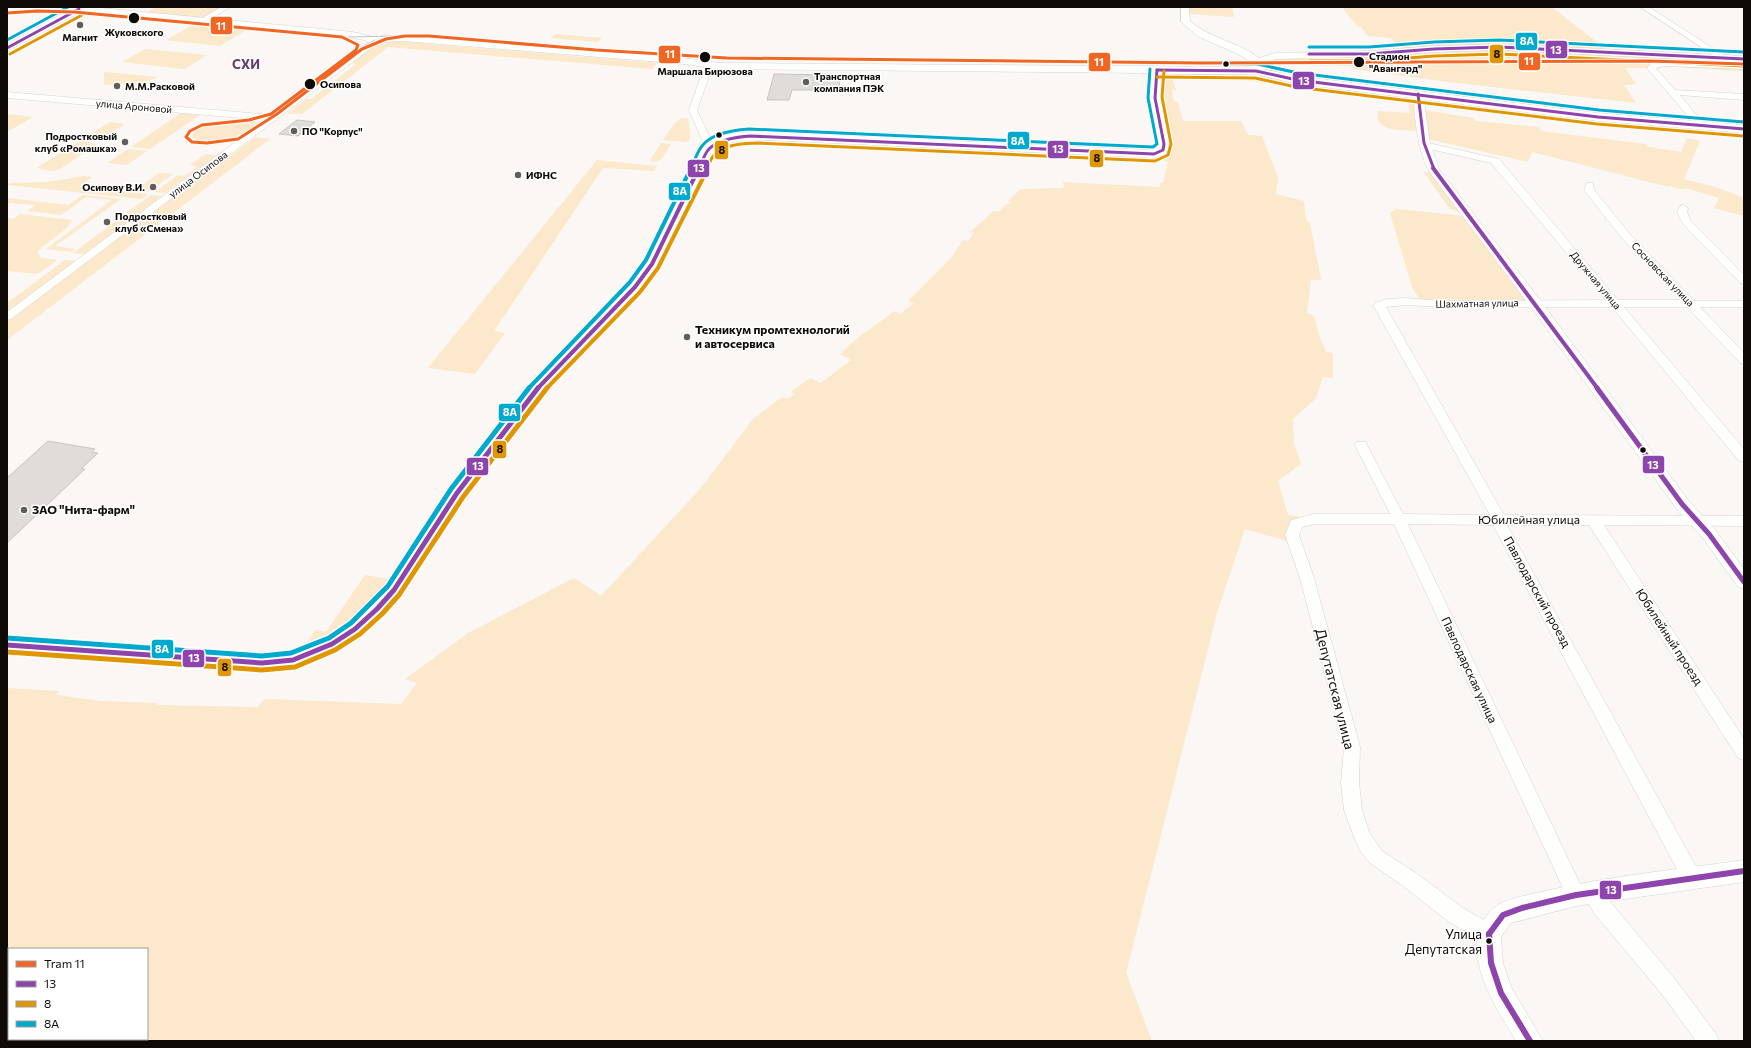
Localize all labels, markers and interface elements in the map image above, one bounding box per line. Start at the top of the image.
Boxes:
marker: Жуковского [127,11,141,25]
line badge: 11 [210,16,233,35]
text: 11 [216,19,226,32]
marker: Магнит [75,20,85,30]
place label: Жуковского [104,26,164,38]
place label: Магнит [62,31,98,43]
line badge: 8А [1515,32,1538,51]
text: 8А [1520,34,1534,47]
line badge: 13 [1545,40,1568,59]
text: 13 [1550,43,1562,56]
line badge: 8 [1489,44,1504,64]
line badge: 11 [658,45,681,64]
text: 11 [665,47,675,60]
text: 8 [1494,47,1501,60]
marker: Маршала Бирюзова [698,50,712,64]
place label: Стадион "Авангард" [1369,50,1422,74]
line badge: 11 [1088,52,1111,72]
line badge: 11 [1518,52,1541,71]
text: 11 [1524,54,1534,67]
text: 11 [1094,55,1104,68]
marker: Стадион "Авангард" [1352,55,1366,69]
district label: СХИ [232,56,260,72]
unlabelled marker [1221,59,1231,69]
place label: Маршала Бирюзова [657,65,753,77]
place label: Транспортная компания ПЭК [814,70,884,94]
line badge: 13 [1292,71,1315,90]
text: 13 [1298,74,1310,87]
marker: Осипова [303,77,317,91]
marker: Транспортная компания ПЭК [801,77,811,87]
place label: Осипова [320,78,361,90]
place label: М.М.Расковой [125,80,195,92]
marker: М.М.Расковой [112,81,122,91]
street label: улица Ароновой [95,97,173,115]
place label: ПО "Корпус" [302,125,363,137]
marker: ПО "Корпус" [289,126,299,136]
place label: Подростковый клуб «Ромашка» [35,130,118,154]
unlabelled marker [714,130,724,140]
line badge: 8А [1007,131,1030,150]
text: 8А [1011,134,1025,147]
marker: Подростковый клуб «Ромашка» [120,137,130,147]
line badge: 8 [714,140,729,160]
line badge: 13 [1047,140,1069,159]
text: 13 [1052,142,1064,155]
text: 8 [719,143,726,156]
street label: улица Осипова [166,148,230,200]
line badge: 8 [1089,149,1104,168]
text: 8 [1094,151,1101,164]
line badge: 13 [687,159,710,178]
text: 13 [693,161,705,174]
place label: ИФНС [526,169,557,181]
marker: ИФНС [513,170,523,180]
place label: Осипову В.И. [82,181,145,193]
marker: Осипову В.И. [148,182,158,192]
line badge: 8А [668,182,691,201]
text: 8А [673,184,687,197]
place label: Подростковый клуб «Смена» [115,210,187,234]
marker: Подростковый клуб «Смена» [102,217,112,227]
street label: Сосновская улица [1629,239,1697,309]
street label: Дружная улица [1568,249,1624,311]
street label: Шахматная улица [1435,296,1519,310]
place label: Техникум промтехнологий и автосервиса [695,322,850,350]
marker: Техникум промтехнологий и автосервиса [682,332,692,342]
line badge: 8А [498,403,521,422]
text: 8А [503,405,517,418]
line badge: 8 [492,440,507,459]
text: 8 [497,442,504,455]
unlabelled marker [1638,445,1648,455]
line badge: 13 [1642,455,1665,474]
line badge: 13 [466,457,489,476]
text: 13 [1647,458,1659,471]
text: 13 [472,459,484,472]
place label: ЗАО "Нита-фарм" [32,502,135,516]
marker: ЗАО "Нита-фарм" [19,505,29,515]
street label: Юбилейная улица [1478,512,1580,526]
street label: Павлодарский проезд [1502,534,1574,649]
street label: Юбилейный проезд [1633,586,1706,687]
street label: Павлодарская улица [1439,614,1501,725]
street label: Депутатская улица [1312,627,1359,751]
line badge: 8А [151,639,174,659]
text: 8А [155,642,169,655]
line badge: 13 [182,649,205,668]
text: 13 [188,651,200,664]
line badge: 8 [217,658,232,677]
text: 8 [222,660,229,673]
line badge: 13 [1599,880,1622,900]
text: 13 [1605,883,1617,896]
place label: Улица Депутатская [1405,926,1482,957]
marker: Улица Депутатская [1484,936,1494,946]
legend [8,948,148,1040]
text: Tram 11 [44,956,85,970]
text: 13 [44,976,56,990]
text: 8 [44,996,51,1010]
text: 8А [44,1016,59,1030]

